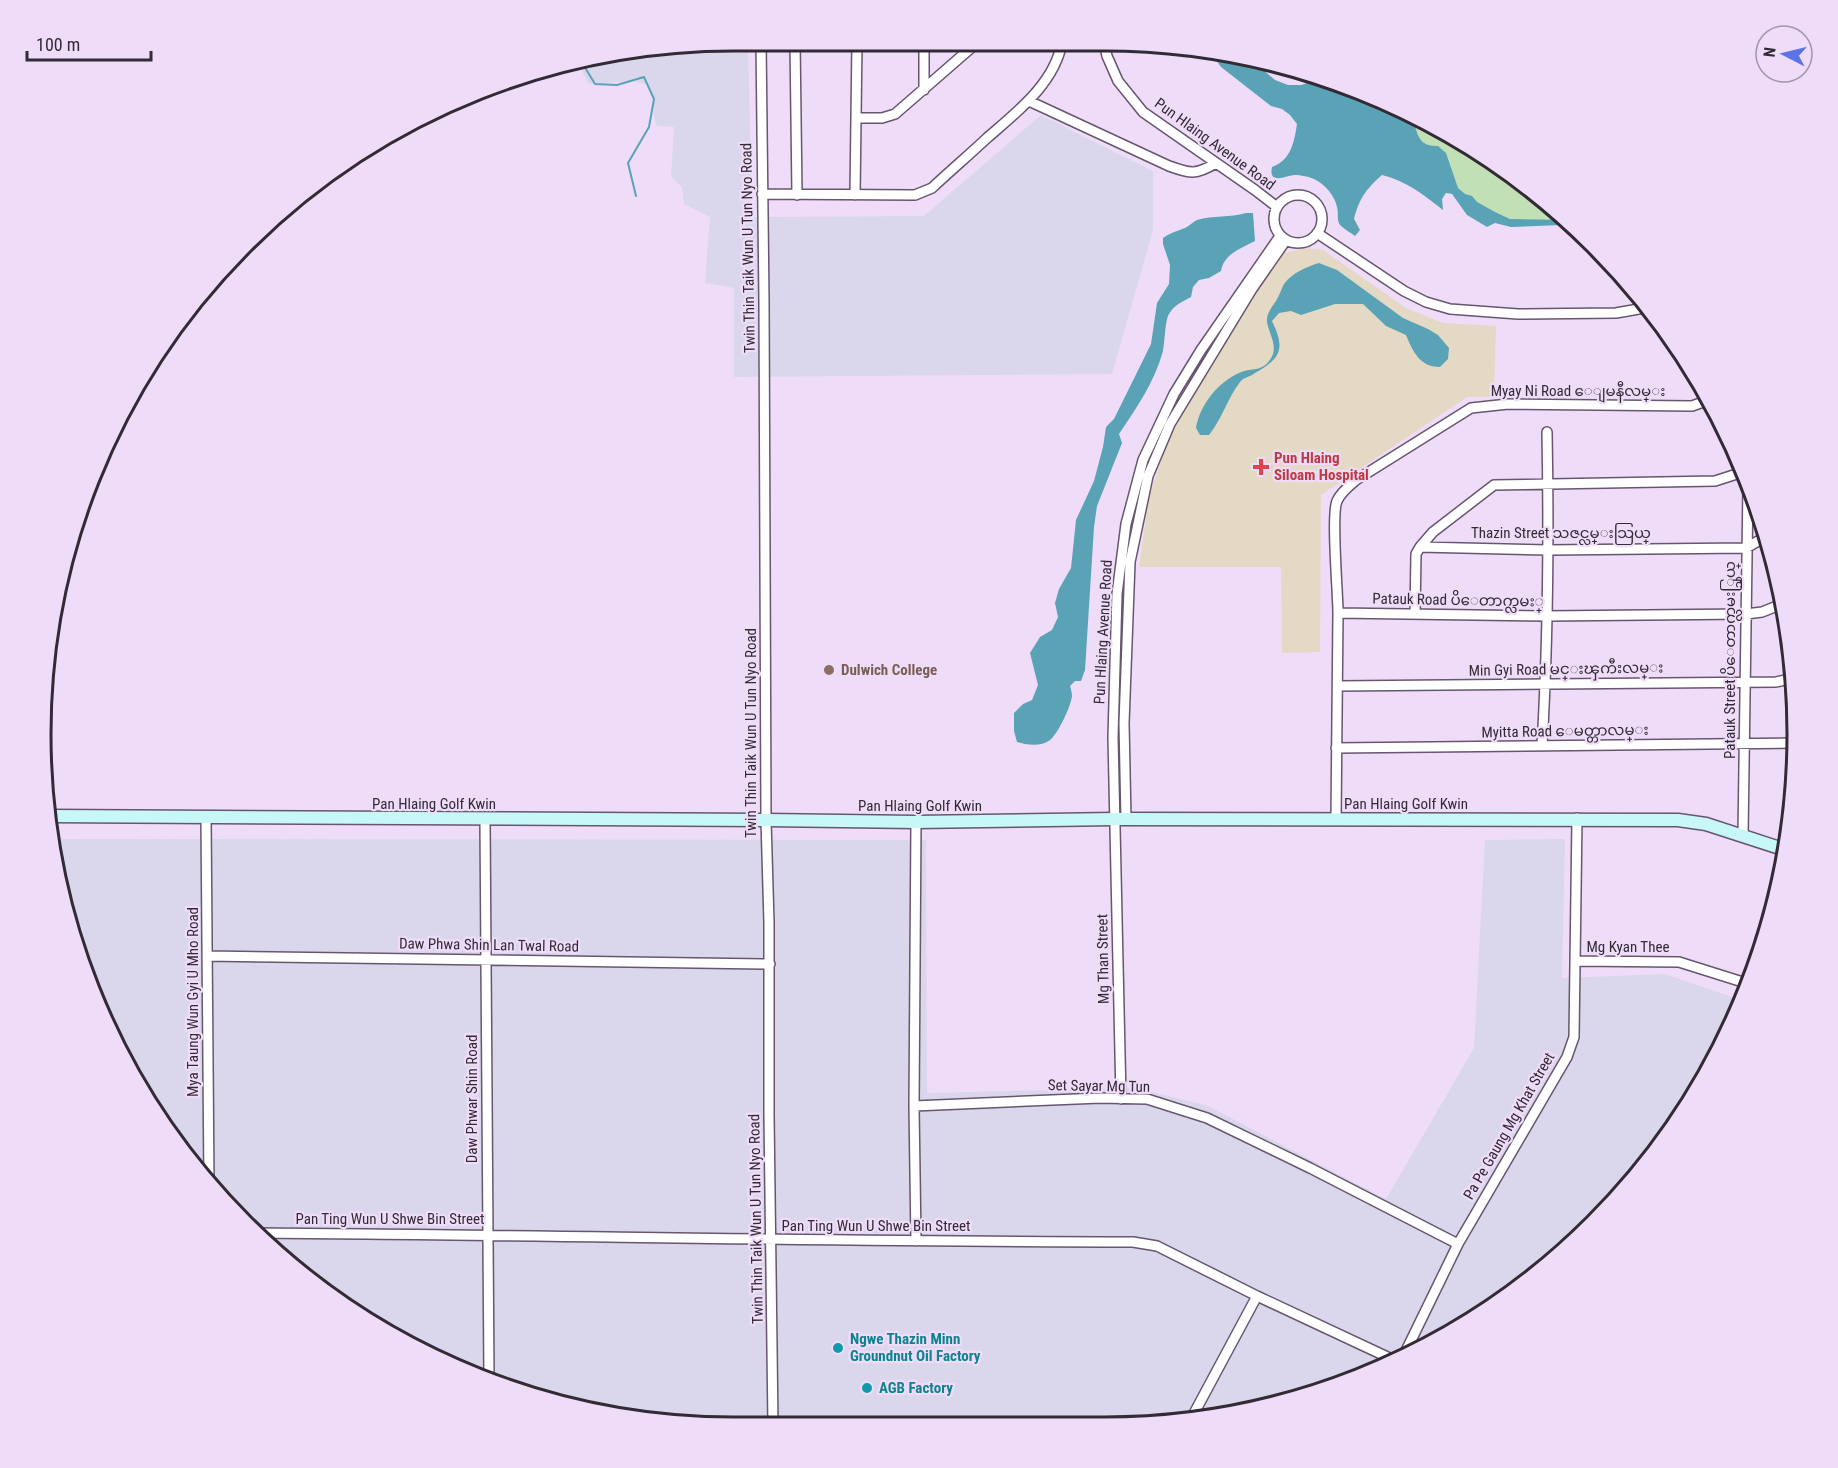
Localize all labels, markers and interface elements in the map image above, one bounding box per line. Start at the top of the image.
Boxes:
scale bar [27,24,152,62]
north arrow [1754,24,1814,84]
text: 100 m [36,34,80,55]
text: N [1760,46,1780,58]
street label: Pun Hlaing Avenue Road [1151,94,1279,194]
street label: Twin Thin Taik Wun U Tun Nyo Road [737,143,759,353]
street label: Myay Ni Road ေျမနီလမ္း [1491,381,1665,403]
place label: Pun Hlaing Siloam Hospital [1274,449,1369,484]
marker: Pun Hlaing Siloam Hospital [1252,458,1270,476]
street label: Thazin Street သဇင္လမ္းသြယ္ [1471,523,1651,545]
street label: Pun Hlaing Avenue Road [1090,559,1116,705]
street label: Patauk Street ပိေတာက္လမး္သြယ္ [1720,561,1742,759]
street label: Patauk Road ပိေတာက္လမး္ [1372,589,1544,613]
street label: Twin Thin Taik Wun U Tun Nyo Road [742,628,760,838]
street label: Min Gyi Road မင္းၾကီးလမ္း [1468,657,1664,683]
place label: Dulwich College [841,661,937,679]
marker: Dulwich College [822,663,836,677]
street label: Myitta Road ေမတ္တာလမ္း [1481,721,1649,744]
street label: Pan Hlaing Golf Kwin [372,795,496,813]
street label: Pan Hlaing Golf Kwin [1344,795,1468,813]
street label: Pan Hlaing Golf Kwin [858,797,982,815]
street label: Mya Taung Wun Gyi U Mho Road [184,907,202,1097]
street label: Mg Than Street [1093,914,1113,1004]
street label: Daw Phwa Shin Lan Twal Road [399,934,579,956]
street label: Mg Kyan Thee [1587,938,1669,956]
street label: Daw Phwar Shin Road [463,1035,481,1163]
street label: Pa Pe Gaung Mg Khat Street [1460,1049,1558,1203]
street label: Set Sayar Mg Tun [1048,1076,1150,1096]
street label: Twin Thin Taik Wun U Tun Nyo Road [745,1114,767,1324]
street label: Pan Ting Wun U Shwe Bin Street [295,1210,485,1228]
street label: Pan Ting Wun U Shwe Bin Street [781,1217,971,1235]
place label: Ngwe Thazin Minn Groundnut Oil Factory [850,1330,981,1365]
marker: Ngwe Thazin Minn Groundnut Oil Factory [831,1341,845,1355]
place label: AGB Factory [879,1379,953,1397]
marker: AGB Factory [860,1381,874,1395]

